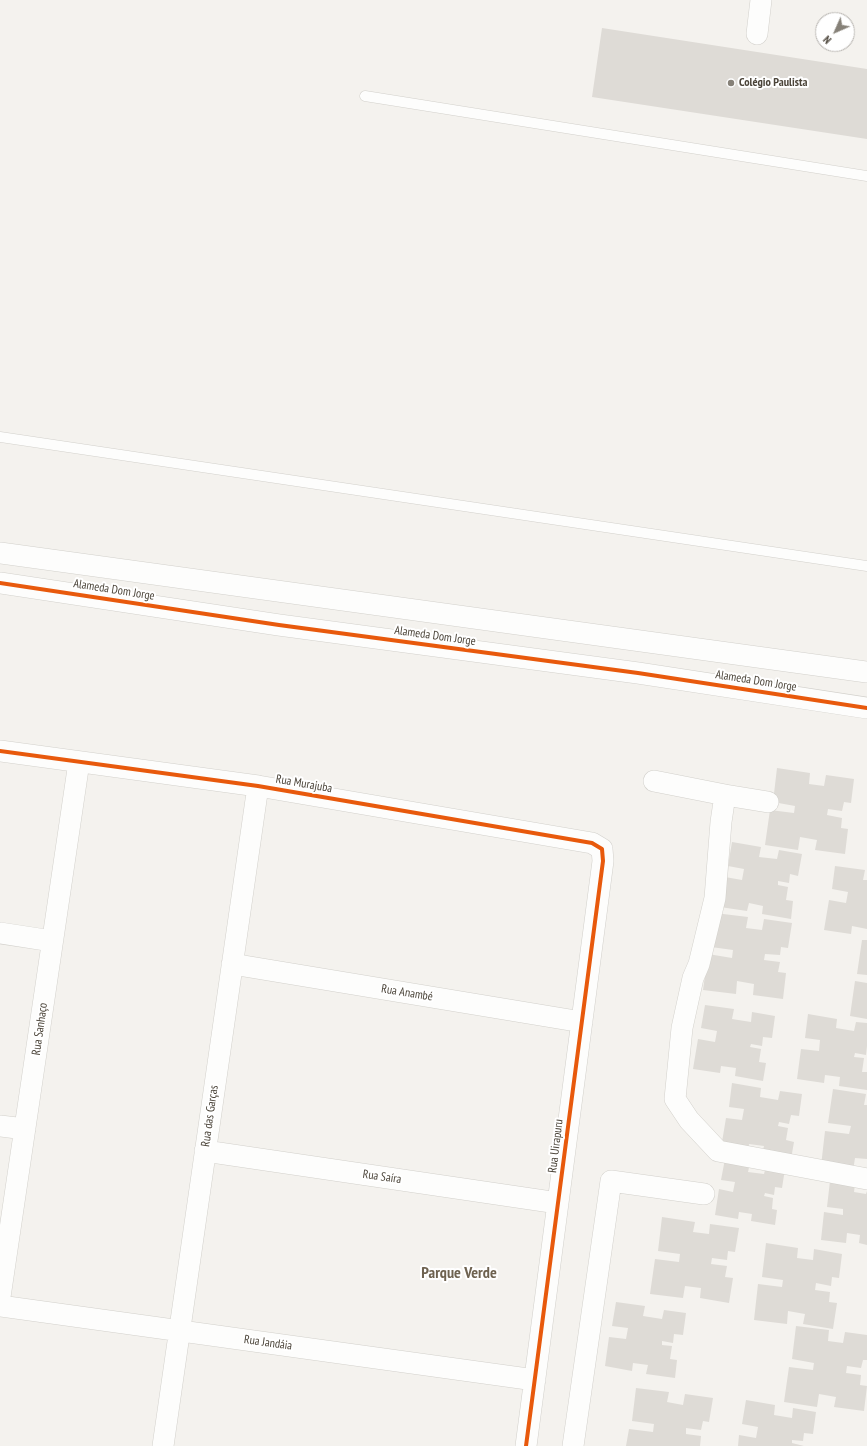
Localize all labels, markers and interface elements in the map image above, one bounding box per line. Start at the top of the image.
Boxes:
north arrow [815,12,855,52]
text: N [820,33,834,47]
place label: Colégio Paulista [739,76,807,90]
marker: Colégio Paulista [726,78,736,88]
street label: Alameda Dom Jorge [72,576,156,604]
street label: Alameda Dom Jorge [393,623,477,649]
street label: Alameda Dom Jorge [714,667,798,695]
street label: Rua Murajuba [275,772,333,796]
street label: Rua Anambé [380,982,434,1004]
street label: Rua Sanhaço [29,1002,51,1056]
street label: Rua das Garças [199,1084,221,1148]
street label: Rua Uirapuru [546,1118,566,1174]
street label: Rua Saíra [362,1167,402,1187]
district label: Parque Verde [421,1263,497,1283]
street label: Rua Jandáia [243,1332,293,1354]

